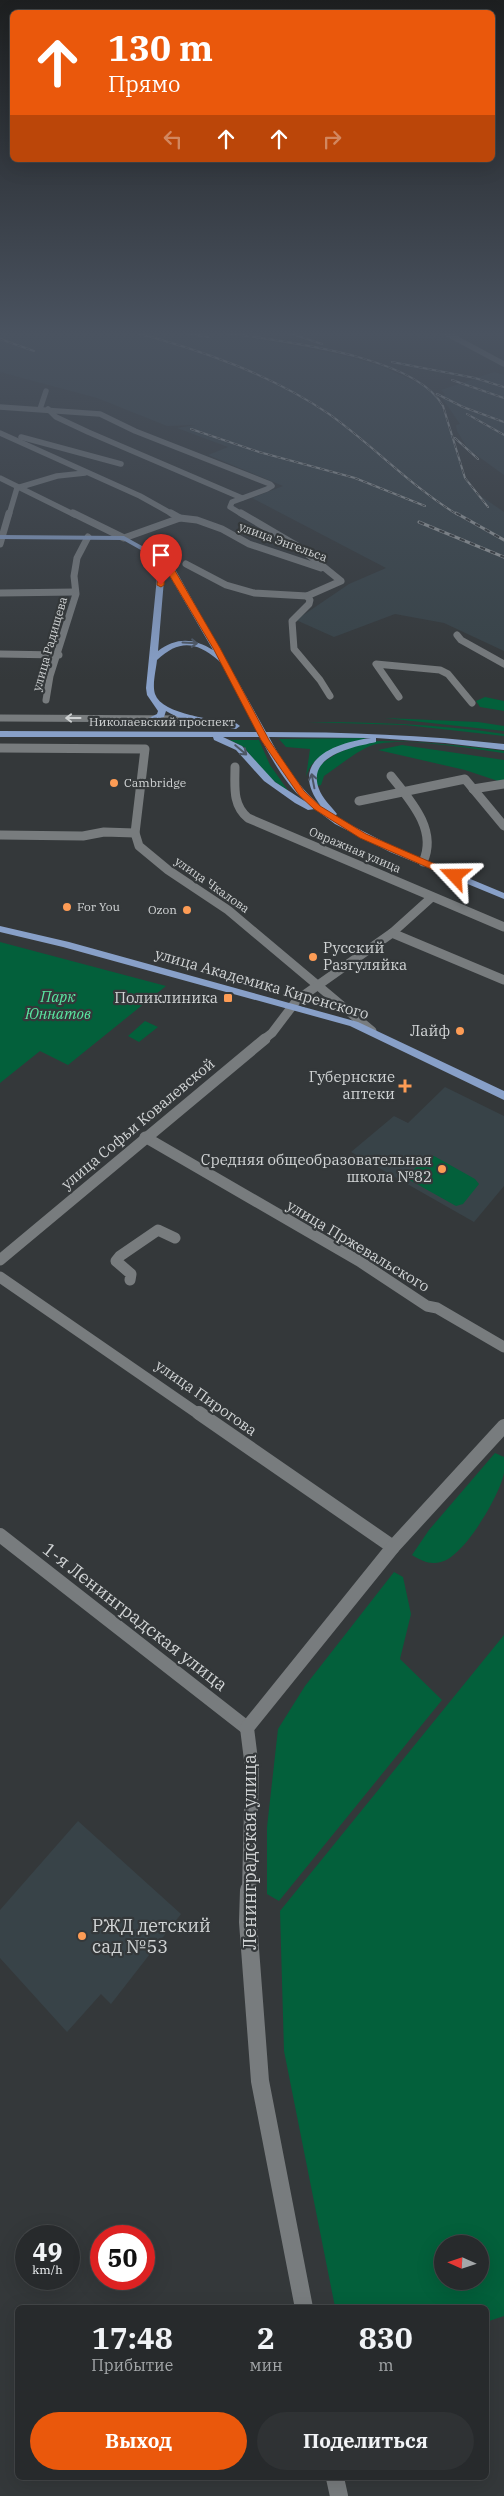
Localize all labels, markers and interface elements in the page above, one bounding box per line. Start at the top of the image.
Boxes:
text: 130 m [108,25,213,71]
icon: ahead [25,30,90,95]
text: Прямо [108,69,180,98]
icon: left [159,125,187,153]
icon: ahead [212,125,240,153]
icon: ahead [265,125,293,153]
icon: right [318,125,346,153]
street label: улица Энгельса [237,519,330,565]
pin [140,534,182,585]
icon: arrive [147,541,175,569]
street label: улица Радищева [29,594,70,693]
one-way arrow [181,638,197,647]
one-way arrow [65,713,82,723]
street label: Николаевский проспект [89,714,235,729]
one-way arrow [235,744,248,755]
one-way arrow [308,773,318,789]
place label: Cambridge [124,775,186,790]
marker: Cambridge [108,777,120,789]
street label: Овражная улица [307,823,404,876]
position arrow [428,849,480,901]
street label: улица Чкалова [172,853,253,916]
place label: For You [77,899,120,914]
marker: For You [61,901,73,913]
place label: Ozon [148,902,177,917]
marker: Ozon [181,904,193,916]
place label: Русский Разгуляйка [323,938,407,974]
street label: улица Академика Киренского [153,944,371,1023]
marker: Русский Разгуляйка [307,951,319,963]
park label: Парк Юннатов [24,987,91,1023]
place label: Поликлиника [114,988,218,1007]
marker: Поликлиника [222,992,234,1004]
place label: Лайф [410,1021,450,1040]
marker: Лайф [454,1025,466,1037]
street label: улица Софьи Ковалевской [57,1054,218,1193]
place label: Губернские аптеки [309,1067,395,1103]
marker: Губернские аптеки [399,1080,411,1092]
place label: Средняя общеобразовательная школа №82 [201,1150,432,1186]
marker: Средняя общеобразовательная школа №82 [436,1163,448,1175]
street label: улица Пржевальского [283,1195,433,1296]
street label: улица Пирогова [152,1355,261,1440]
street label: 1-я Ленинградская улица [38,1537,233,1696]
street label: Ленинградская улица [238,1754,261,1950]
place label: РЖД детский сад №53 [92,1914,211,1958]
marker: РЖД детский сад №53 [76,1930,88,1942]
speed limit sign: 50 [90,2225,155,2290]
text: 49 [32,2235,63,2268]
north arrow [434,2235,489,2290]
map controls [434,2235,489,2290]
text: km/h [32,2262,63,2277]
text: 17:48 [92,2318,173,2357]
text: 2 [257,2318,275,2357]
text: 830 [359,2318,413,2357]
text: Прибытие [91,2355,173,2375]
text: мин [249,2355,283,2375]
text: m [378,2355,393,2375]
button: Выход [30,2412,247,2470]
button: Поделиться [257,2412,474,2470]

